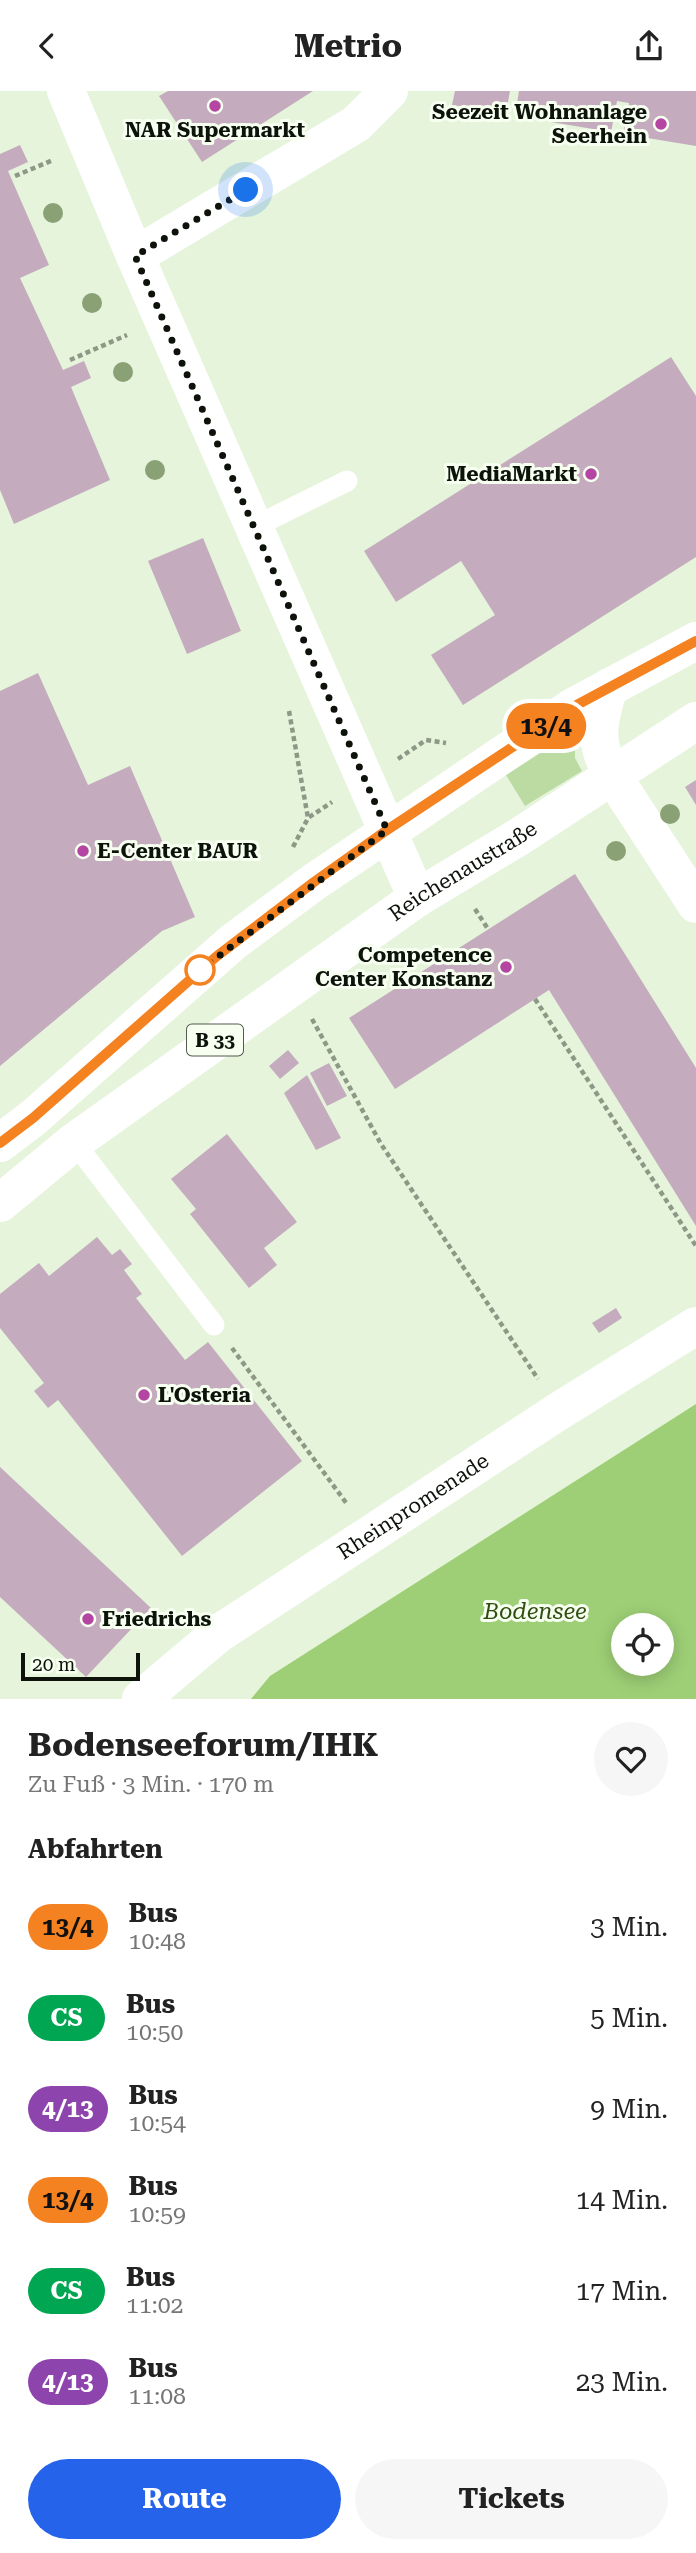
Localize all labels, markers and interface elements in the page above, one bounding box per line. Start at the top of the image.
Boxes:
icon: back [28,27,66,65]
text: Metrio [294,27,402,65]
icon: share [630,27,668,65]
marker: NAR Supermarkt [207,98,223,114]
place label: Seezeit Wohnanlage Seerhein [432,100,647,148]
marker: Seezeit Wohnanlage Seerhein [653,116,669,132]
place label: NAR Supermarkt [125,118,306,142]
your location [228,172,263,207]
place label: MediaMarkt [446,462,577,486]
marker: MediaMarkt [583,466,599,482]
line badge: 13/4 [497,703,595,749]
text: 13/4 [520,712,572,740]
street label: Reichenaustraße [384,816,541,926]
place label: E-Center BAUR [97,839,259,863]
marker: E-Center BAUR [75,843,91,859]
place label: Competence Center Konstanz [315,943,492,991]
unlabelled marker [185,955,215,985]
marker: Competence Center Konstanz [498,959,514,975]
road number: B 33 [187,1025,243,1056]
place label: L'Osteria [158,1383,252,1407]
marker: L'Osteria [136,1387,152,1403]
street label: Rheinpromenade [333,1448,493,1564]
water label: Bodensee [482,1598,587,1625]
place label: Friedrichs [102,1607,212,1631]
marker: Friedrichs [80,1611,96,1627]
map controls [611,1613,674,1676]
button: locate [611,1613,674,1676]
scale bar [21,1650,140,1682]
text: 20 m [32,1653,75,1676]
button: heart [594,1722,668,1796]
text: Bodenseeforum/IHK [28,1725,378,1764]
text: Zu Fuß · 3 Min. · 170 m [28,1771,274,1798]
text: Abfahrten [28,1834,163,1864]
text: Bus [129,1898,178,1928]
text: 3 Min. [590,1912,668,1942]
text: 13/4 [42,1913,94,1941]
text: 10:48 [129,1928,186,1955]
text: Bus [126,1989,175,2019]
text: 5 Min. [590,2003,668,2033]
text: CS [50,2004,83,2032]
text: 10:50 [126,2019,183,2046]
text: Bus [129,2080,178,2110]
text: 9 Min. [590,2094,668,2124]
text: 4/13 [42,2095,94,2123]
text: 10:54 [129,2110,186,2137]
text: Bus [129,2171,178,2201]
text: 14 Min. [576,2185,668,2215]
text: 13/4 [42,2186,94,2214]
text: 10:59 [129,2201,186,2228]
text: Bus [126,2262,175,2292]
text: 17 Min. [576,2276,668,2306]
text: CS [50,2277,83,2305]
text: 11:02 [126,2292,183,2319]
text: Bus [129,2353,178,2383]
text: 23 Min. [576,2367,668,2397]
text: 4/13 [42,2368,94,2396]
text: 11:08 [129,2383,186,2410]
button: Route [28,2459,341,2539]
button: Tickets [355,2459,668,2539]

